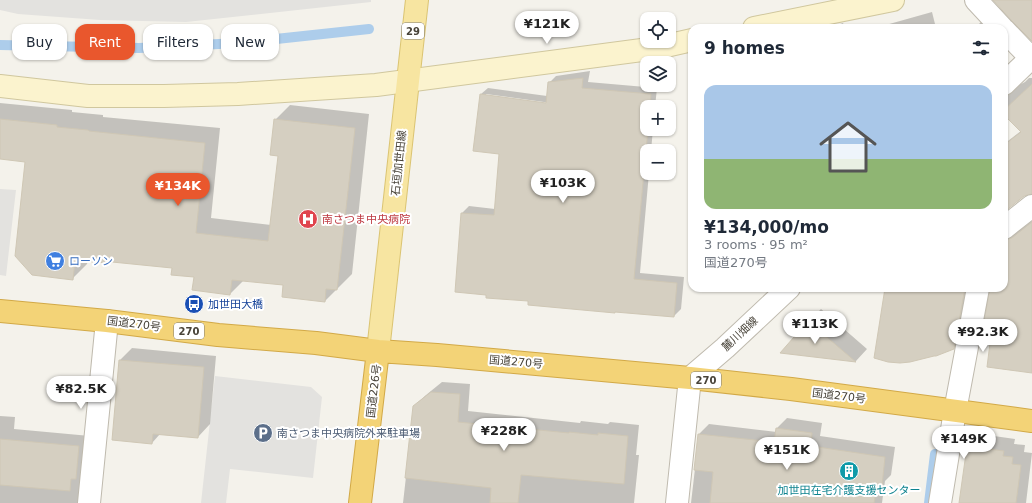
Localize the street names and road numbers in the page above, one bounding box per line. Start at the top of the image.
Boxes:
road number: 29 [402,23,424,39]
street label: 石垣加世田線 [389,130,409,196]
street label: 国道270号 [106,314,162,334]
street label: 麓川畑線 [719,314,761,354]
road number: 270 [174,323,204,339]
street label: 国道270号 [489,353,543,371]
street label: 国道226号 [364,363,384,419]
road number: 270 [691,372,721,388]
street label: 国道270号 [811,386,867,406]

